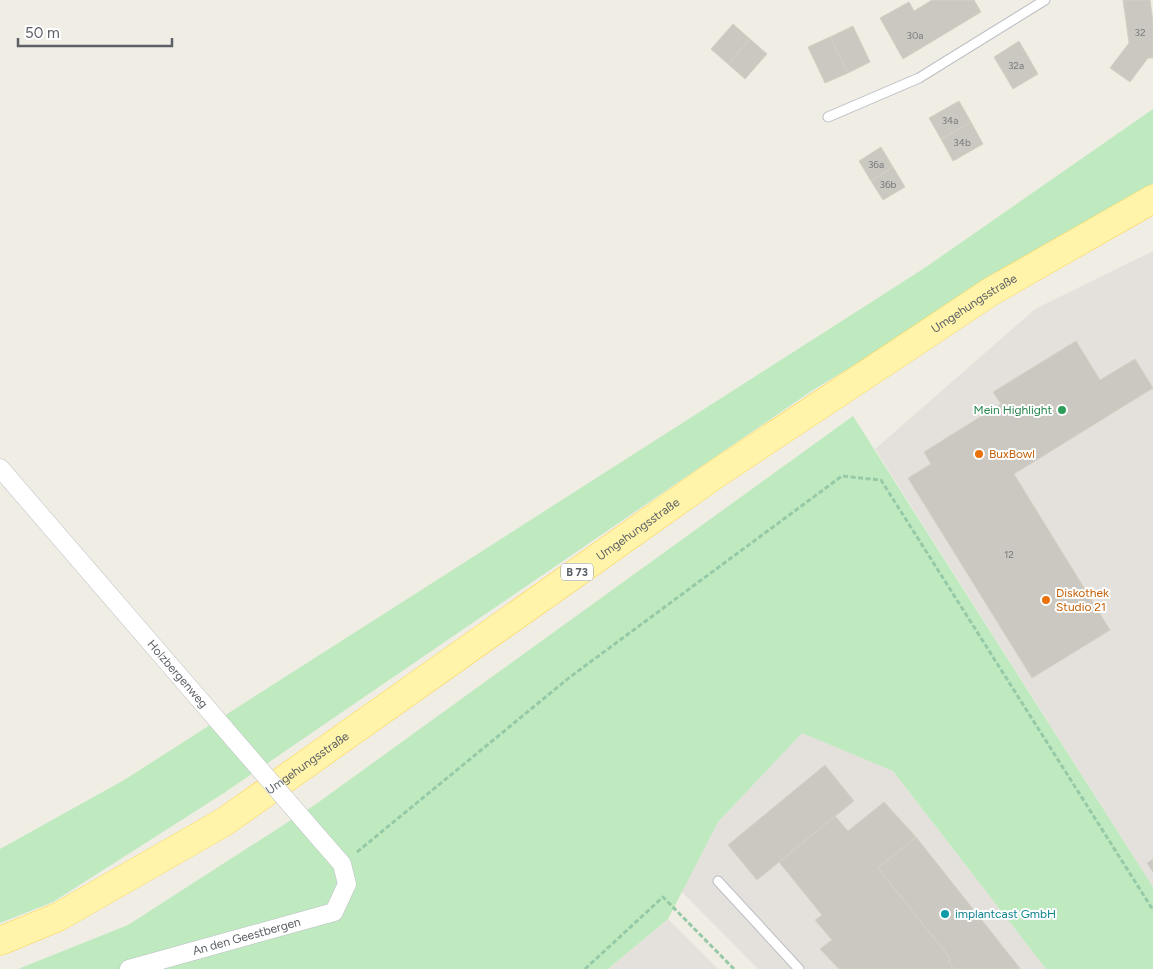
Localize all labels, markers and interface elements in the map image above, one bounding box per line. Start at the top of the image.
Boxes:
scale bar [18,15,171,47]
text: 50 m [25,24,60,42]
house number: 32 [1134,26,1146,39]
house number: 30a [907,29,923,42]
house number: 32a [1008,59,1024,72]
house number: 34a [942,114,958,127]
house number: 34b [953,136,971,149]
house number: 36a [868,158,884,171]
house number: 36b [880,178,897,191]
street label: Umgehungsstraße [929,271,1020,336]
place label: Mein Highlight [974,403,1052,417]
marker: Mein Highlight [1056,404,1068,416]
place label: BuxBowl [989,447,1035,461]
marker: BuxBowl [973,448,985,460]
street label: Umgehungsstraße [594,495,683,563]
house number: 12 [1004,548,1014,561]
road number: B 73 [561,564,593,580]
place label: Diskothek Studio 21 [1056,586,1109,614]
marker: Diskothek Studio 21 [1040,594,1052,606]
street label: Holzbergenweg [144,637,211,711]
street label: Umgehungsstraße [263,729,352,797]
place label: implantcast GmbH [955,907,1056,921]
marker: implantcast GmbH [939,908,951,920]
street label: An den Geestbergen [191,915,302,958]

